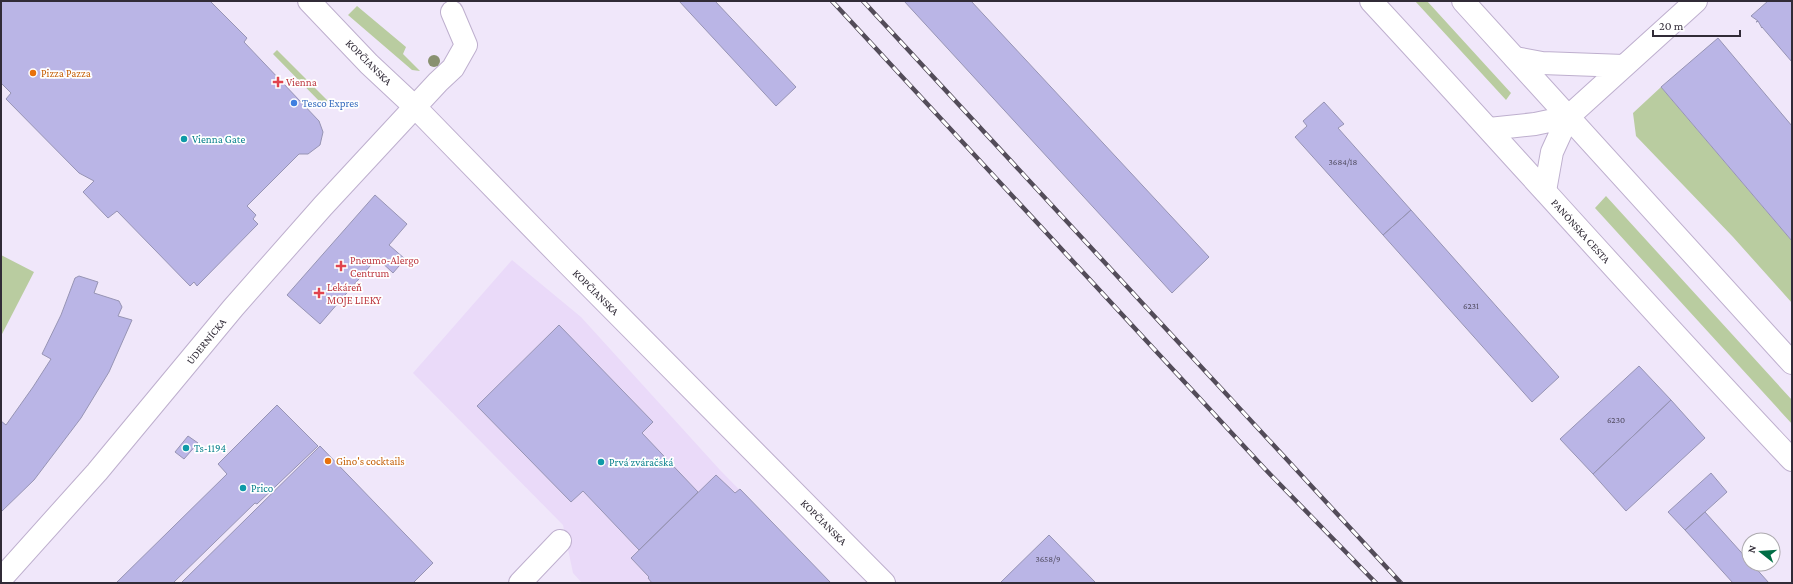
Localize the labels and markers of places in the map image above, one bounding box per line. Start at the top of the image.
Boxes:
place label: Pizza Pazza [41,67,91,79]
marker: Pizza Pazza [28,68,38,78]
place label: Vienna [286,76,317,88]
marker: Vienna [273,77,283,87]
place label: Tesco Expres [302,97,358,110]
marker: Tesco Expres [289,98,299,108]
place label: Vienna Gate [192,133,245,145]
marker: Vienna Gate [179,134,189,144]
place label: Pneumo-Alergo Centrum [350,254,419,279]
marker: Pneumo-Alergo Centrum [335,260,347,272]
place label: Lekáreň MOJE LIEKY [327,281,381,307]
marker: Lekáreň MOJE LIEKY [314,288,324,298]
place label: Ts-1194 [194,442,227,454]
marker: Ts-1194 [181,443,191,453]
place label: Gino's cocktails [336,455,405,467]
marker: Gino's cocktails [323,456,333,466]
place label: Prvá zváračská [609,456,673,468]
marker: Prvá zváračská [596,457,606,467]
place label: Prico [251,482,274,494]
marker: Prico [238,483,248,493]

